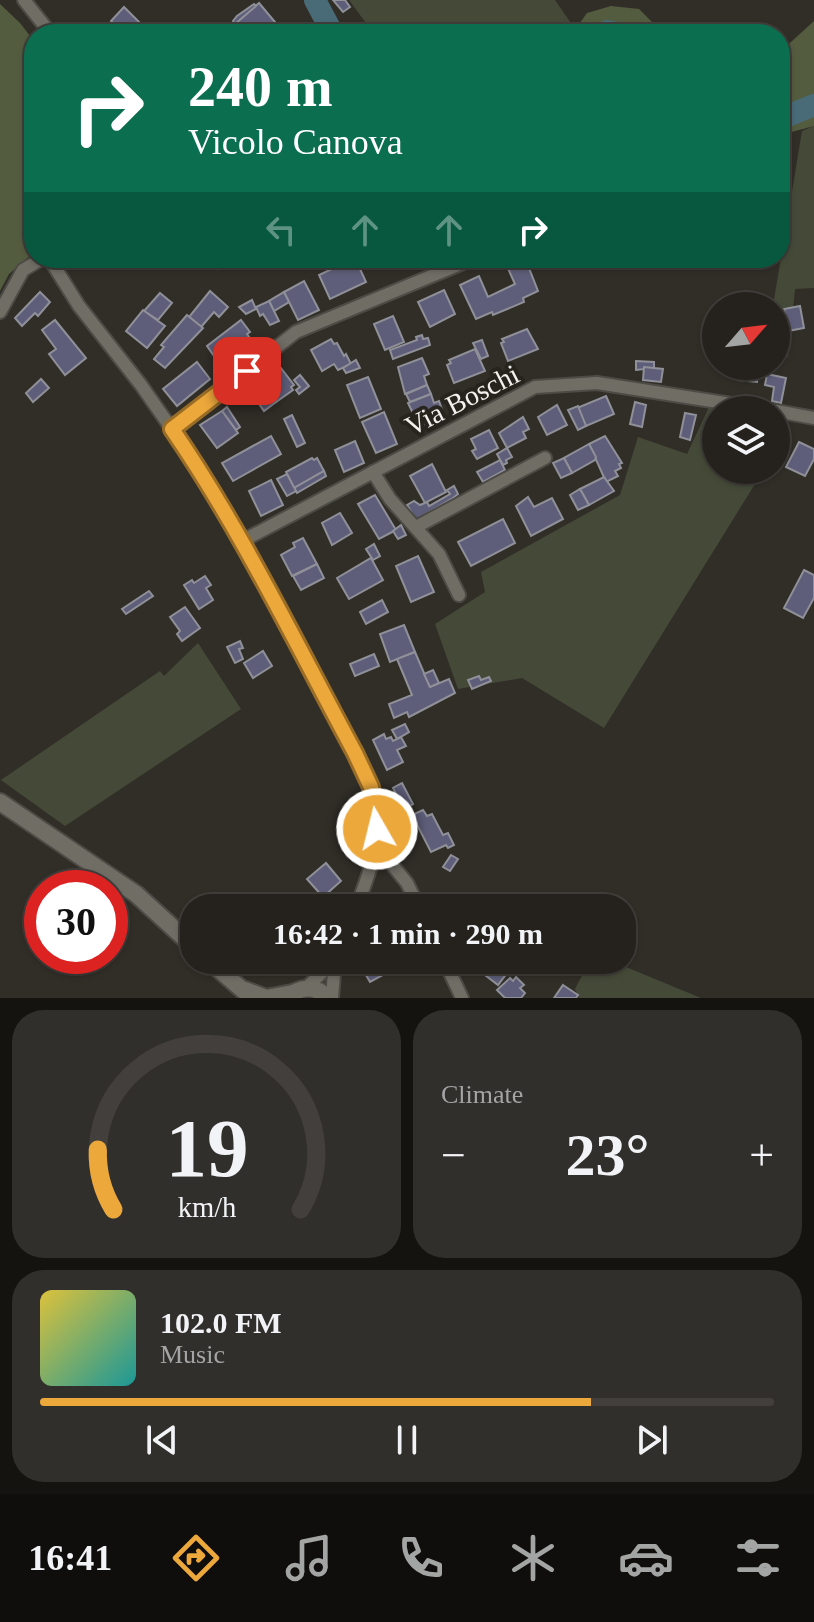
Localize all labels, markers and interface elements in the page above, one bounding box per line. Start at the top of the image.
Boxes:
icon: right [56,56,160,160]
text: 240 m [188,56,333,118]
text: Vicolo Canova [188,122,403,162]
icon: left [259,208,303,252]
icon: ahead [343,208,387,252]
icon: ahead [427,208,471,252]
icon: right [511,208,555,252]
north arrow [702,292,790,380]
map controls [702,292,790,484]
pin [213,337,281,405]
icon: arrive [225,349,269,393]
street label: Via Boschi [400,358,524,442]
button: layers [702,396,790,484]
position arrow [335,787,419,871]
speed limit sign: 30 [24,870,128,974]
text: 16:42 · 1 min · 290 m [273,917,543,950]
text: Climate [441,1080,523,1109]
text: 19 [165,1102,248,1194]
text: 23° [566,1122,650,1188]
text: − [441,1131,466,1180]
text: + [749,1131,774,1180]
text: km/h [177,1192,236,1223]
text: 102.0 FM [160,1306,282,1339]
text: Music [160,1340,225,1369]
icon: previous [140,1418,184,1462]
icon: pause [385,1418,429,1462]
icon: next [630,1418,674,1462]
icon: directions [168,1530,224,1586]
icon: music [281,1530,337,1586]
icon: phone [393,1530,449,1586]
icon: climate [505,1530,561,1586]
icon: car [618,1530,674,1586]
icon: filters [730,1530,786,1586]
text: 16:41 [28,1538,112,1578]

